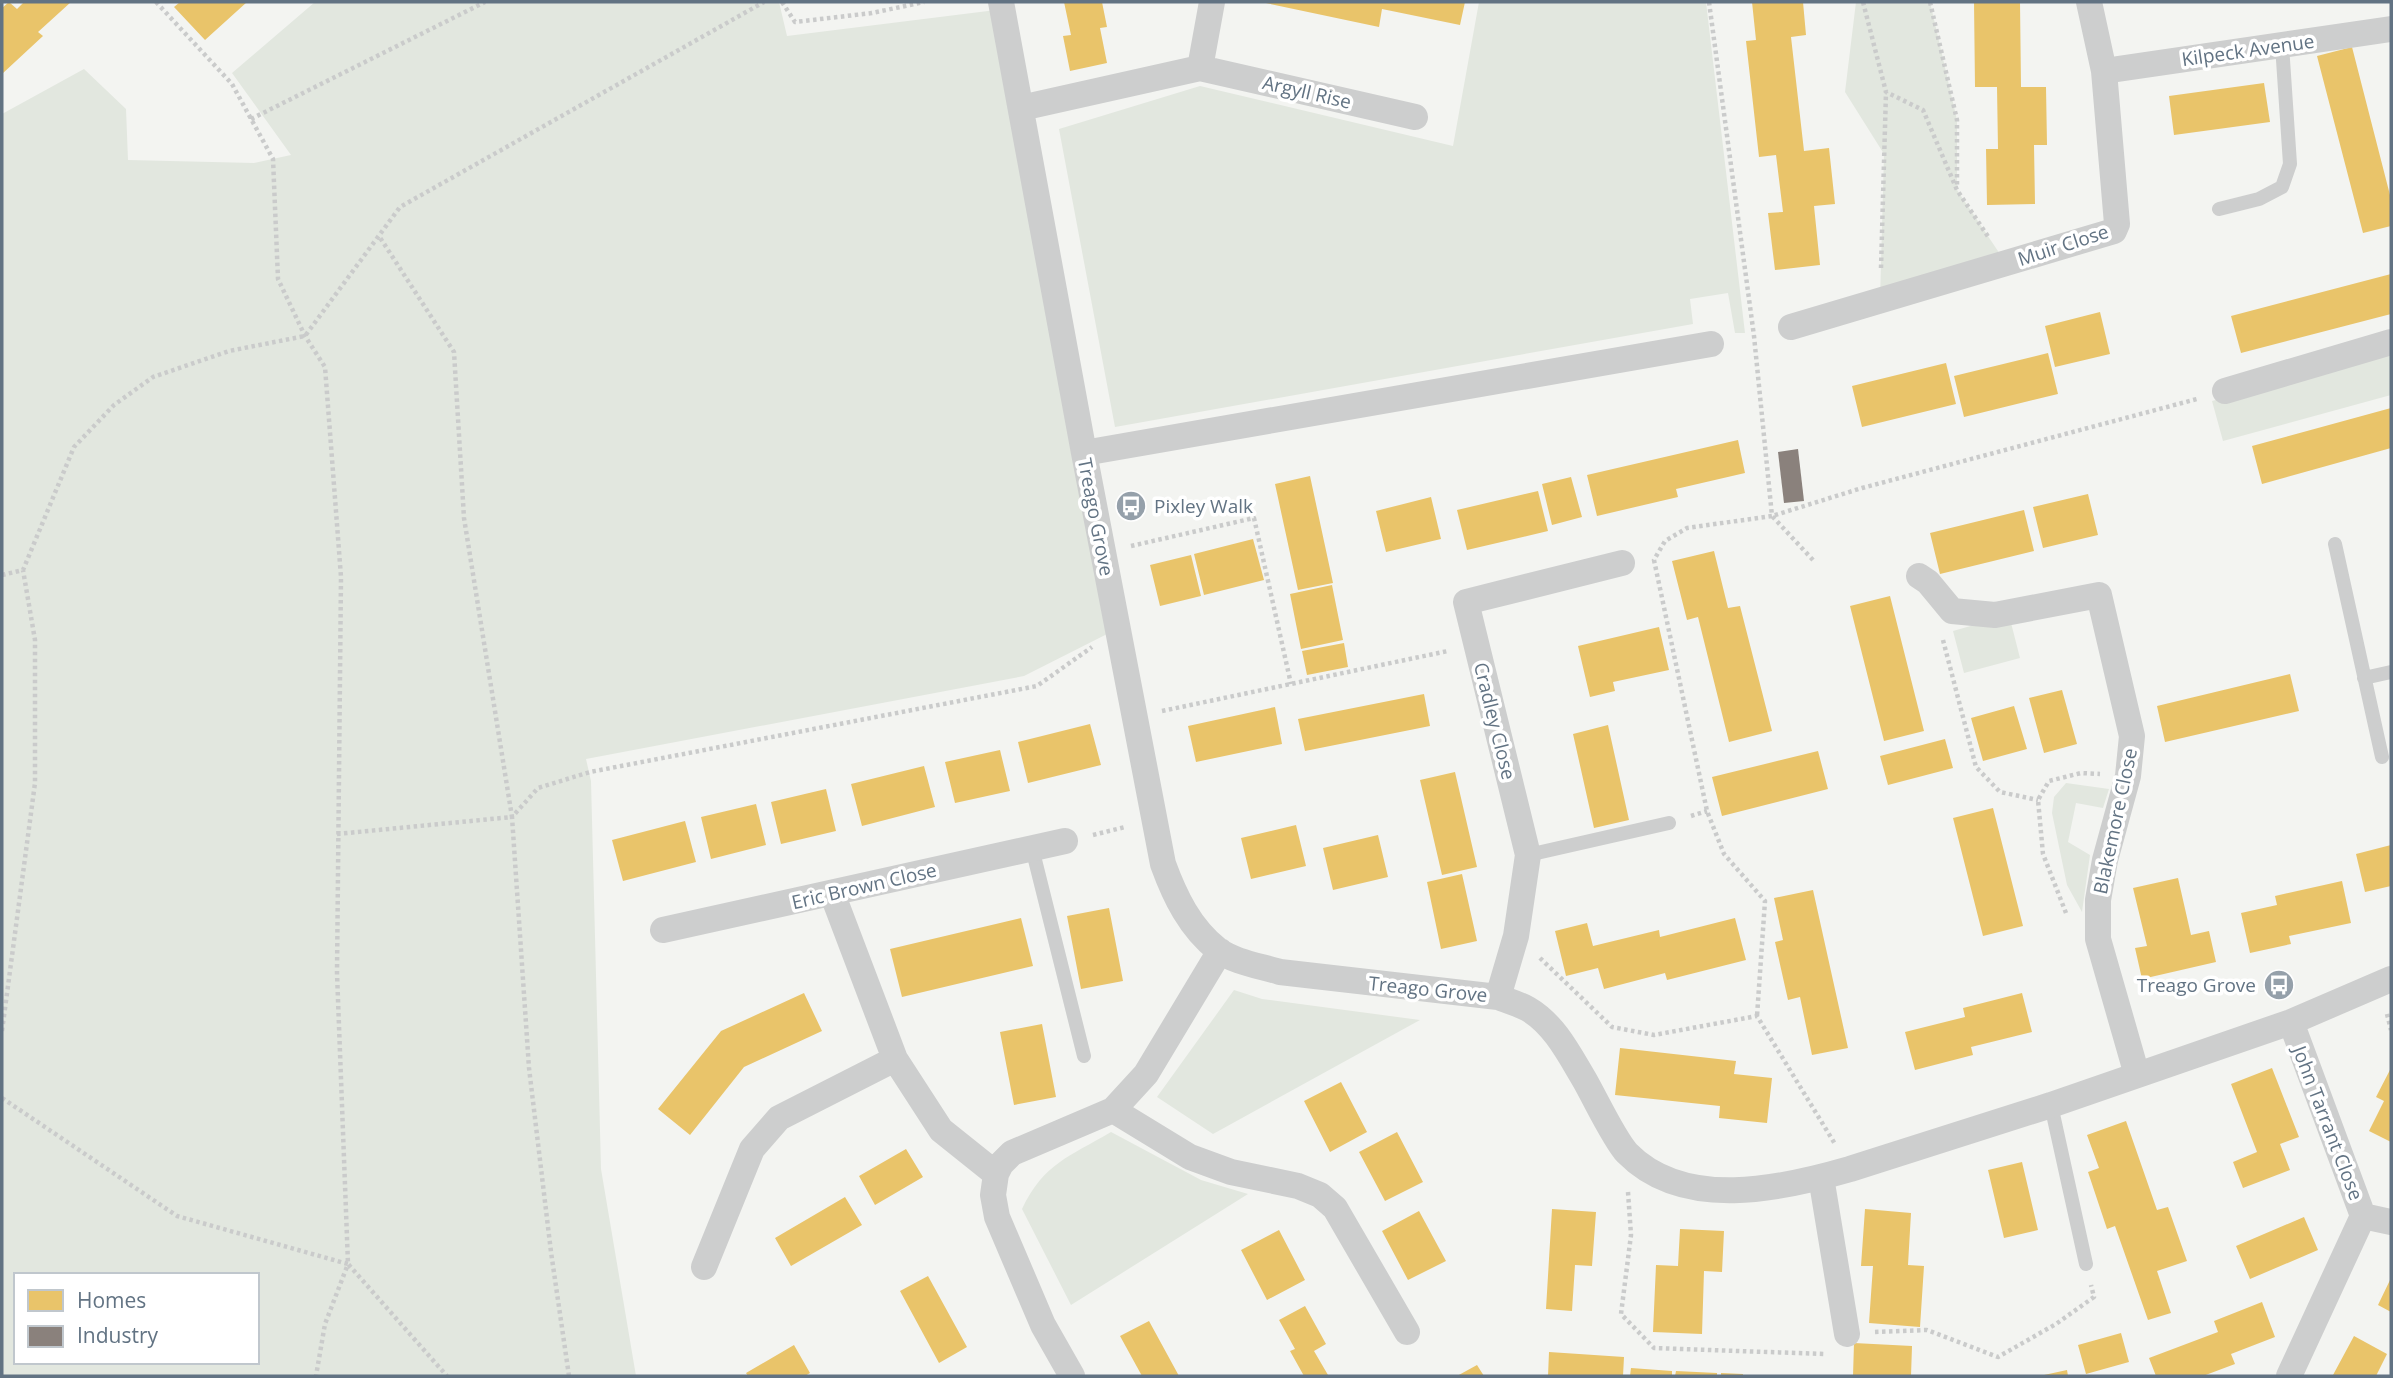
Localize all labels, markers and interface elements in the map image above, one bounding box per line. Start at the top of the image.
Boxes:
street label: Kilpeck Avenue [2180,28,2316,72]
street label: Argyll Rise [1260,69,1354,115]
street label: Muir Close [2014,218,2112,272]
street label: Treago Grove [1072,456,1120,578]
bus stop icon: Pixley Walk [1114,489,1148,523]
place label: Pixley Walk [1154,493,1253,519]
street label: Cradley Close [1468,660,1522,782]
street label: Blakemore Close [2087,746,2143,896]
street label: Eric Brown Close [789,857,939,915]
bus stop icon: Treago Grove [2262,968,2296,1002]
street label: Treago Grove [1367,970,1489,1008]
place label: Treago Grove [2137,972,2256,998]
street label: John Tarrant Close [2286,1040,2369,1204]
legend [14,1273,259,1364]
text: Homes [77,1286,146,1314]
text: Industry [77,1321,159,1349]

